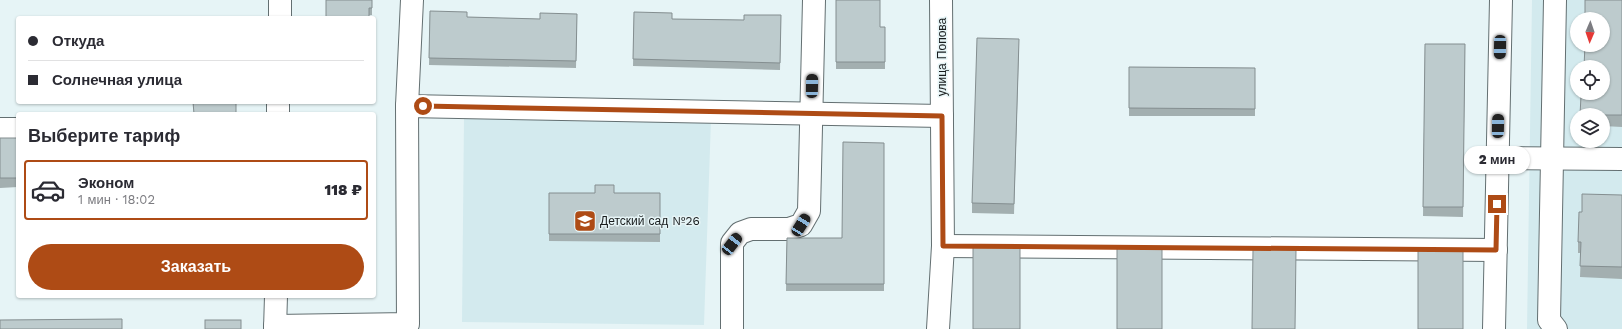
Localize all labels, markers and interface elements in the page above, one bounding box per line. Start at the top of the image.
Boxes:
north arrow [1570,12,1610,52]
map controls [1570,12,1610,148]
street label: улица Попова [935,17,949,96]
text: Откуда [52,32,104,50]
car [1494,35,1506,59]
button: locate [1570,60,1610,100]
text: Солнечная улица [52,71,182,89]
car [806,74,818,98]
route start [414,97,432,115]
button: layers [1570,108,1610,148]
car [1492,114,1504,138]
text: Выберите тариф [28,125,180,146]
callout: 2 мин [1464,146,1530,174]
text: 2 мин [1479,152,1515,167]
icon: car [30,172,66,208]
text: Эконом [78,174,134,192]
text: 118 ₽ [325,181,362,199]
text: 1 мин · 18:02 [78,192,155,207]
route end [1488,195,1506,213]
school or university icon: Детский сад №26 [572,208,598,234]
car [790,212,812,238]
place label: Детский сад №26 [600,214,700,228]
car [720,231,744,257]
button: Заказать [28,244,364,290]

